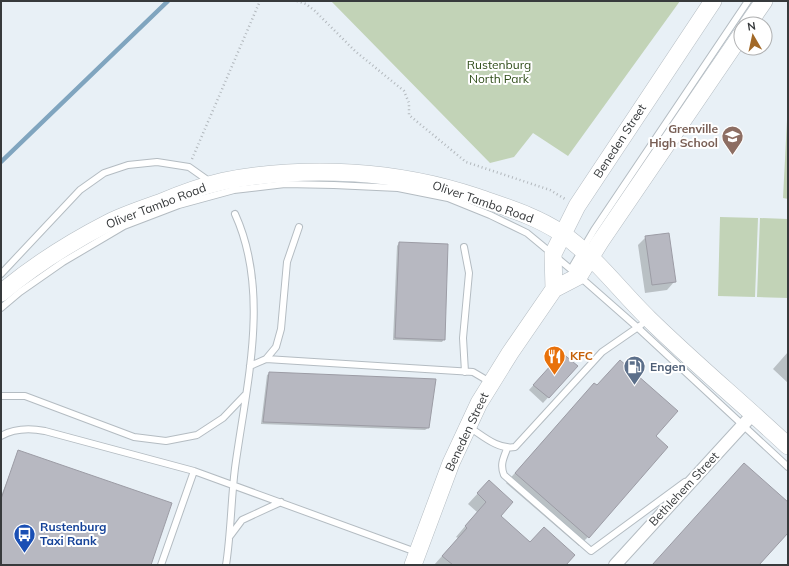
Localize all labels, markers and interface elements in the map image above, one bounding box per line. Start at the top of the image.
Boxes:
north arrow [733,16,773,56]
text: N [746,19,757,34]
park label: Rustenburg North Park [467,57,531,86]
street label: Beneden Street [590,101,649,181]
place label: Grenville High School [649,121,718,150]
school or university icon: Grenville High School [720,123,746,156]
street label: Oliver Tambo Road [431,177,536,226]
street label: Oliver Tambo Road [104,180,208,232]
restaurant icon: KFC [542,343,568,376]
place label: KFC [570,348,593,363]
fuel station icon: Engen [621,354,647,387]
place label: Engen [650,359,686,374]
street label: Beneden Street [442,390,491,474]
street label: Bethlehem Street [646,449,722,529]
place label: Rustenburg Taxi Rank [40,519,107,548]
bus stop icon: Rustenburg Taxi Rank [12,521,38,554]

